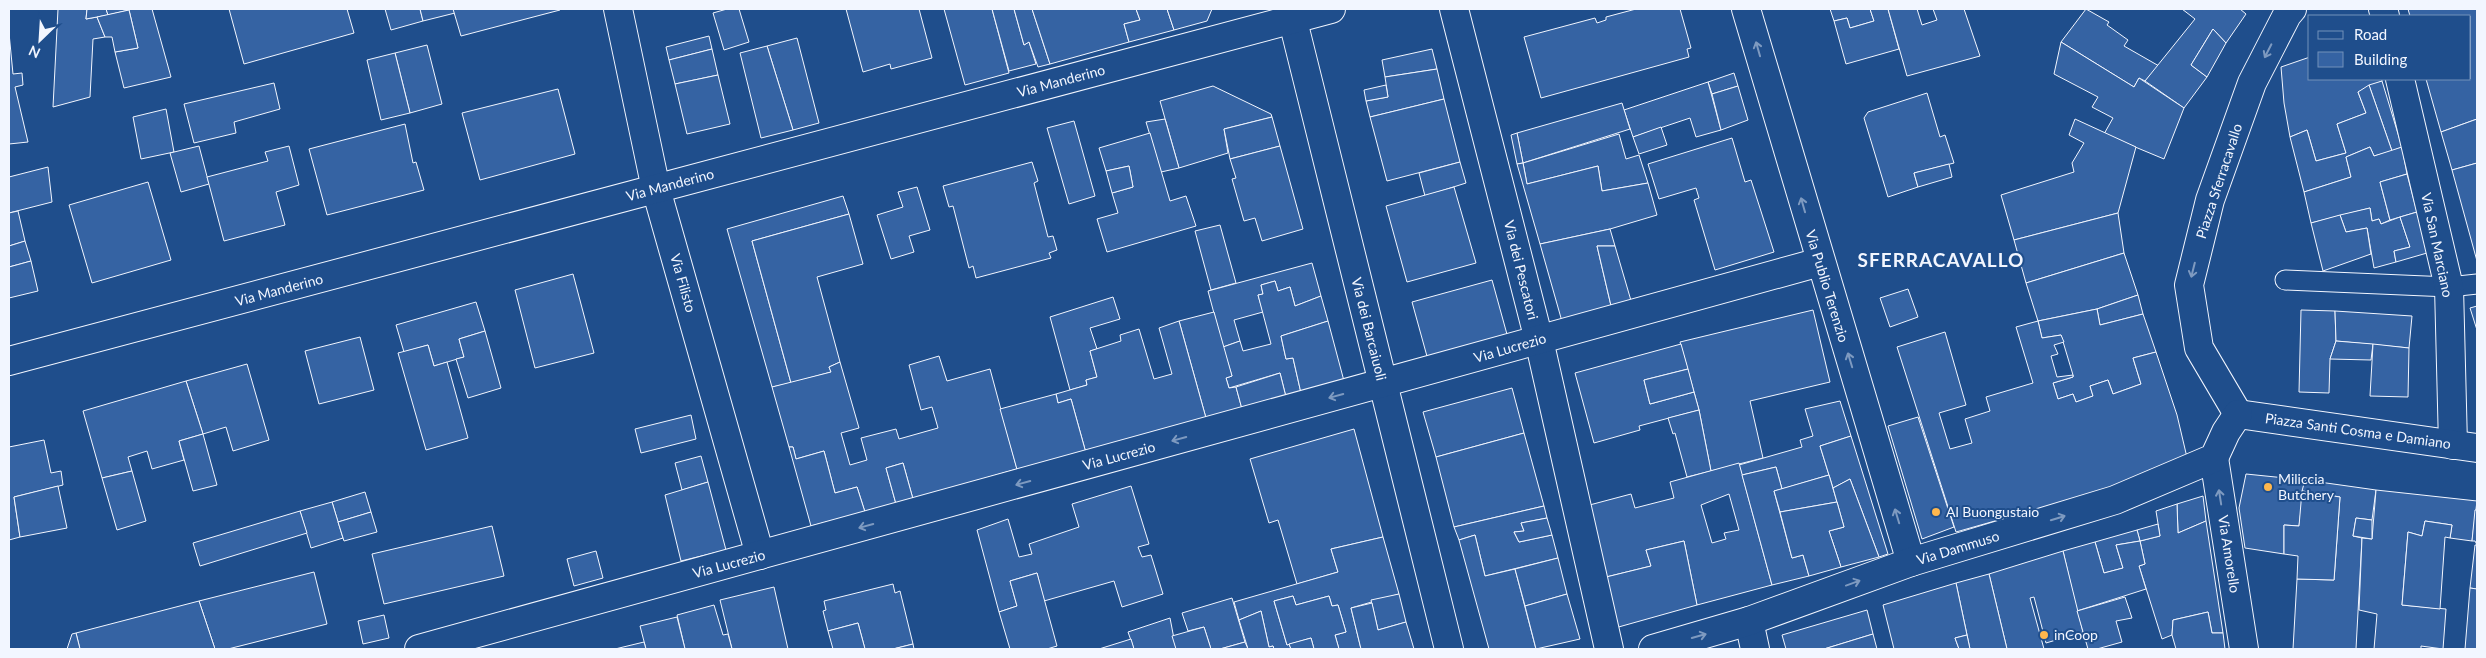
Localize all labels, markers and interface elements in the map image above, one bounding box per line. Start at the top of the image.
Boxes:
north arrow [15,15,65,65]
legend [2308,15,2471,80]
text: Road [2354,25,2387,43]
one-way arrow [1752,41,1762,57]
text: N [26,42,43,62]
one-way arrow [2263,43,2273,58]
text: Building [2354,50,2407,68]
street label: Via Manderino [1015,61,1107,100]
street label: Piazza Sferracavallo [2192,121,2245,241]
street label: Via Manderino [624,165,716,204]
street label: Via San Marciano [2418,191,2457,299]
one-way arrow [1798,197,1807,213]
street label: Via dei Pescatori [1501,218,1542,321]
street label: Via Publio Terenzio [1802,228,1853,344]
district label: SFERRACAVALLO [1858,248,2024,271]
street label: Via Filisto [667,252,700,314]
one-way arrow [2187,261,2197,277]
street label: Via Manderino [233,270,325,309]
street label: Via dei Barcaiuoli [1348,276,1391,382]
street label: Via Lucrezio [1472,329,1548,366]
one-way arrow [1844,353,1854,369]
one-way arrow [1328,392,1344,401]
street label: Piazza Santi Cosma e Damiano [2264,409,2452,452]
one-way arrow [1172,435,1188,445]
street label: Via Lucrezio [1081,438,1157,473]
place label: Miliccia Butchery [2278,470,2335,503]
one-way arrow [1015,478,1031,488]
marker: Miliccia Butchery [2262,481,2274,493]
one-way arrow [2215,490,2225,506]
place label: Al Buongustaio [1946,503,2039,520]
marker: Al Buongustaio [1930,506,1942,518]
one-way arrow [1892,508,1901,524]
one-way arrow [2049,512,2065,522]
street label: Via Amorello [2215,514,2244,594]
one-way arrow [858,521,874,531]
street label: Via Dammuso [1914,527,2001,568]
street label: Via Lucrezio [691,546,767,581]
one-way arrow [1845,578,1860,587]
place label: inCoop [2054,626,2098,643]
marker: inCoop [2038,629,2050,641]
one-way arrow [1691,630,1707,640]

